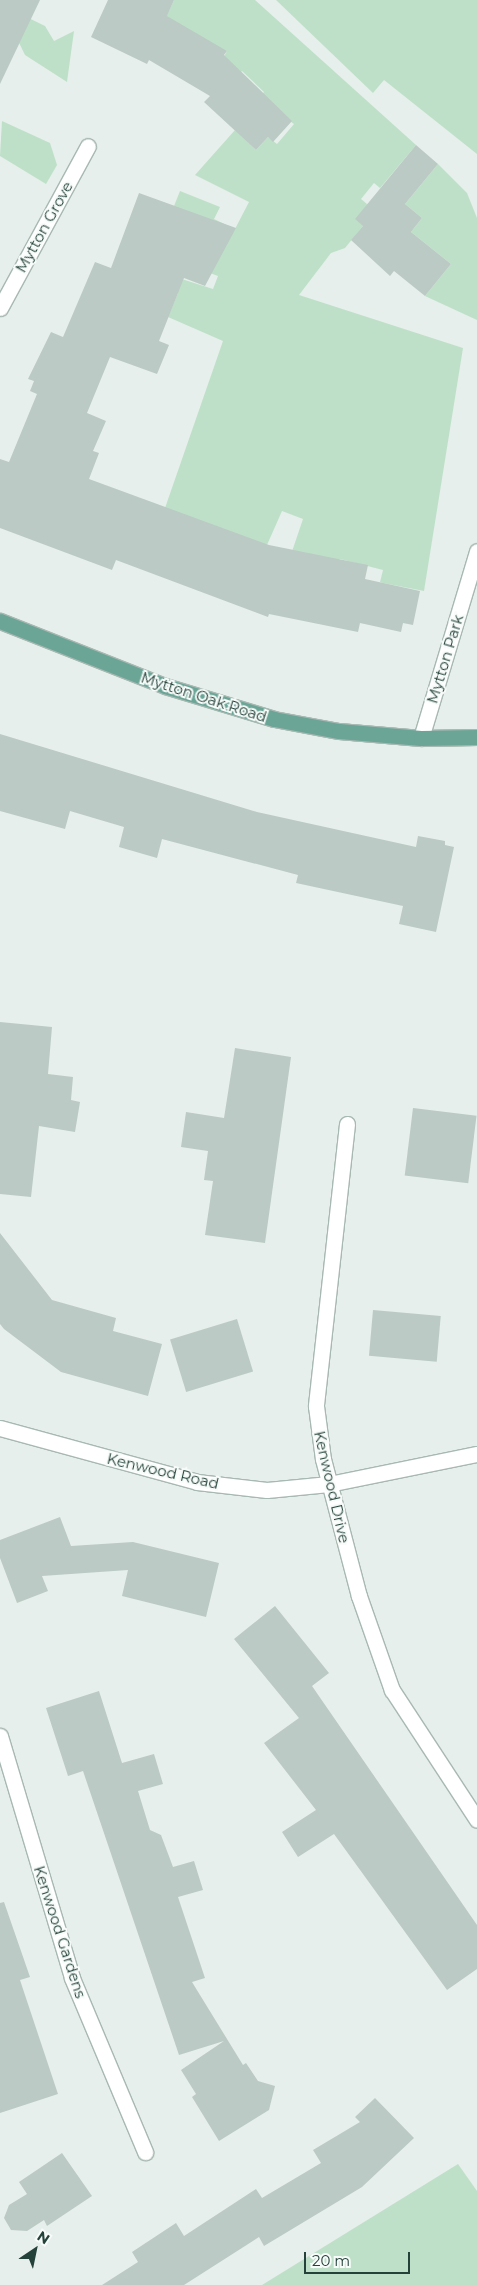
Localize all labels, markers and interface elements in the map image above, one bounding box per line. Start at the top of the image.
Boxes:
street label: Mytton Grove [12,178,76,276]
street label: Mytton Park [423,612,467,706]
street label: Mytton Oak Road [139,668,269,726]
street label: Kenwood Drive [310,1429,354,1545]
street label: Kenwood Road [105,1449,221,1493]
street label: Kenwood Gardens [30,1864,90,2000]
north arrow [10,2225,60,2275]
text: N [34,2227,53,2248]
scale bar [307,2242,413,2274]
text: 20 m [312,2251,350,2270]

